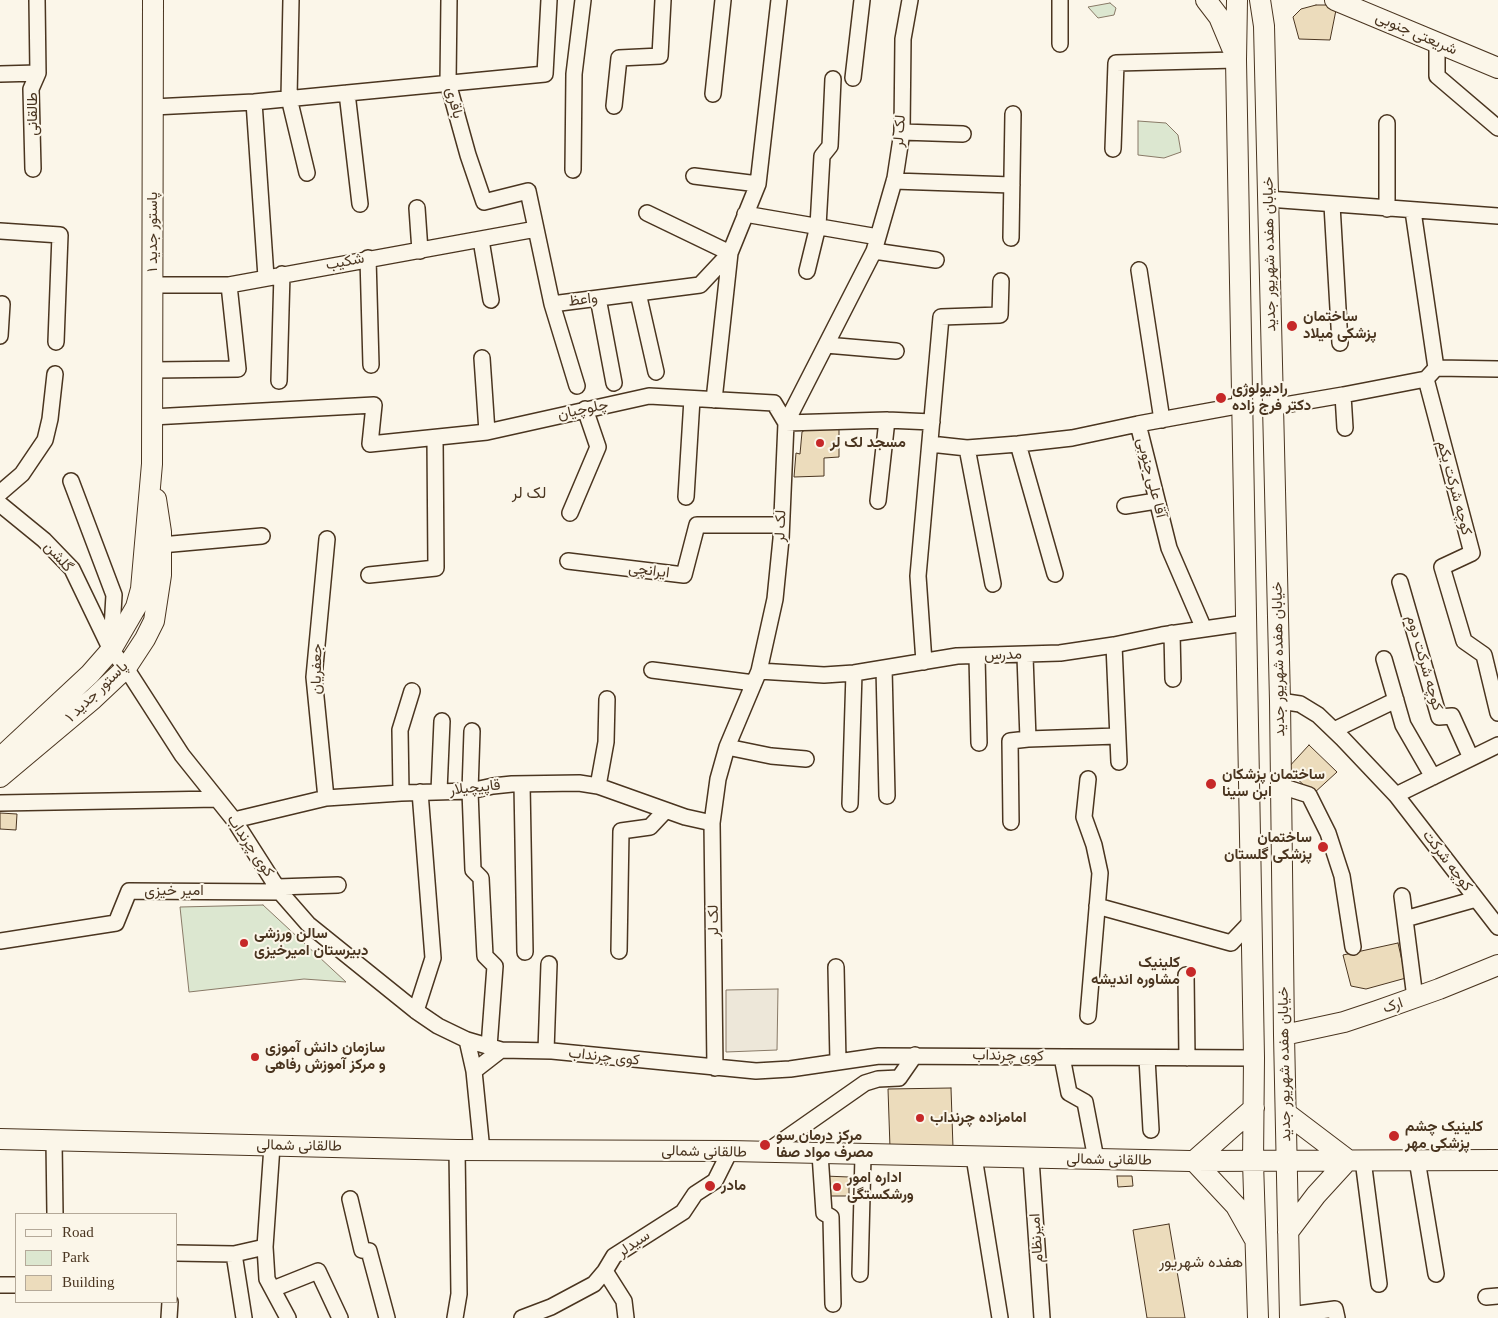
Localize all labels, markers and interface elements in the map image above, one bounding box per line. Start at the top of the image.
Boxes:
street label: شریعتی جنوبی [1372,9,1460,59]
street label: باقری [441,86,467,120]
street label: طالقانی [24,92,42,136]
street label: لک لر [890,114,910,148]
street label: خیابان هفده شهریور جدید [1260,176,1280,332]
street label: پاستور جدید ۱ [144,192,162,272]
street label: شکیب [324,249,366,275]
street label: واعظ [567,289,599,311]
place label: ساختمان پزشکی میلاد [1303,308,1377,343]
marker: ساختمان پزشکی میلاد [1285,319,1299,333]
place label: رادیولوژی دکتر فرج زاده [1232,380,1311,415]
marker: رادیولوژی دکتر فرج زاده [1214,391,1228,405]
street label: چلوچیان [556,396,610,424]
place label: مسجد لک لر [830,434,906,452]
street label: آقا علی جنوبی [1132,436,1170,520]
marker: مسجد لک لر [814,437,826,449]
street label: کوچه شرکت یکم [1433,439,1475,537]
district label: لک لر [512,484,546,504]
street label: لک لر [771,510,791,542]
street label: گلشن [40,538,76,576]
street label: ایرانچی [627,560,671,582]
street label: خیابان هفده شهریور جدید [1269,581,1289,737]
street label: کوچه شرکت دوم [1402,613,1446,713]
street label: جعفریان [308,644,326,694]
street label: مدرس [984,646,1022,664]
street label: پاستور جدید ۱ [62,658,132,726]
place label: ساختمان پزشکان ابن سینا [1222,766,1325,801]
street label: قاپیچیلار [449,776,501,800]
marker: ساختمان پزشکان ابن سینا [1204,777,1218,791]
street label: کوی چرنداب [223,811,277,881]
street label: کوچه شرکت [1418,827,1476,895]
place label: ساختمان پزشکی گلستان [1224,829,1312,864]
marker: ساختمان پزشکی گلستان [1316,840,1330,854]
street label: امیر خیزی [144,882,204,900]
street label: لک لر [705,905,723,937]
place label: سالن ورزشی دبیرستان امیرخیزی [254,925,368,960]
marker: سالن ورزشی دبیرستان امیرخیزی [238,937,250,949]
place label: کلینیک مشاوره اندیشه [1091,954,1180,989]
marker: کلینیک مشاوره اندیشه [1184,965,1198,979]
street label: خیابان هفده شهریور جدید [1275,986,1295,1142]
street label: ارک [1380,994,1406,1018]
place label: سازمان دانش آموزی و مرکز آموزش رفاهی [265,1039,386,1074]
street label: کوی چرنداب [568,1044,640,1070]
street label: کوی چرنداب [972,1046,1044,1066]
marker: سازمان دانش آموزی و مرکز آموزش رفاهی [249,1051,261,1063]
place label: امامزاده چرنداب [930,1109,1027,1127]
marker: امامزاده چرنداب [914,1112,926,1124]
place label: کلینیک چشم پزشکی مهر [1405,1118,1483,1153]
place label: مرکز درمان سو مصرف مواد صفا [776,1127,873,1162]
marker: کلینیک چشم پزشکی مهر [1387,1129,1401,1143]
street label: طالقانی شمالی [256,1136,342,1156]
marker: مرکز درمان سو مصرف مواد صفا [758,1138,772,1152]
street label: طالقانی شمالی [661,1142,747,1162]
street label: طالقانی شمالی [1066,1150,1152,1170]
place label: اداره امور ورشکستگی [847,1169,914,1204]
place label: مادر [721,1177,746,1195]
marker: مادر [703,1179,717,1193]
marker: اداره امور ورشکستگی [831,1181,843,1193]
legend [15,1213,178,1303]
street label: امیرنظام [1026,1213,1048,1263]
text: Road [62,1224,94,1240]
street label: سیدلر [614,1227,654,1261]
text: Park [62,1249,90,1265]
district label: هفده شهریور [1159,1253,1243,1273]
text: Building [62,1274,115,1290]

